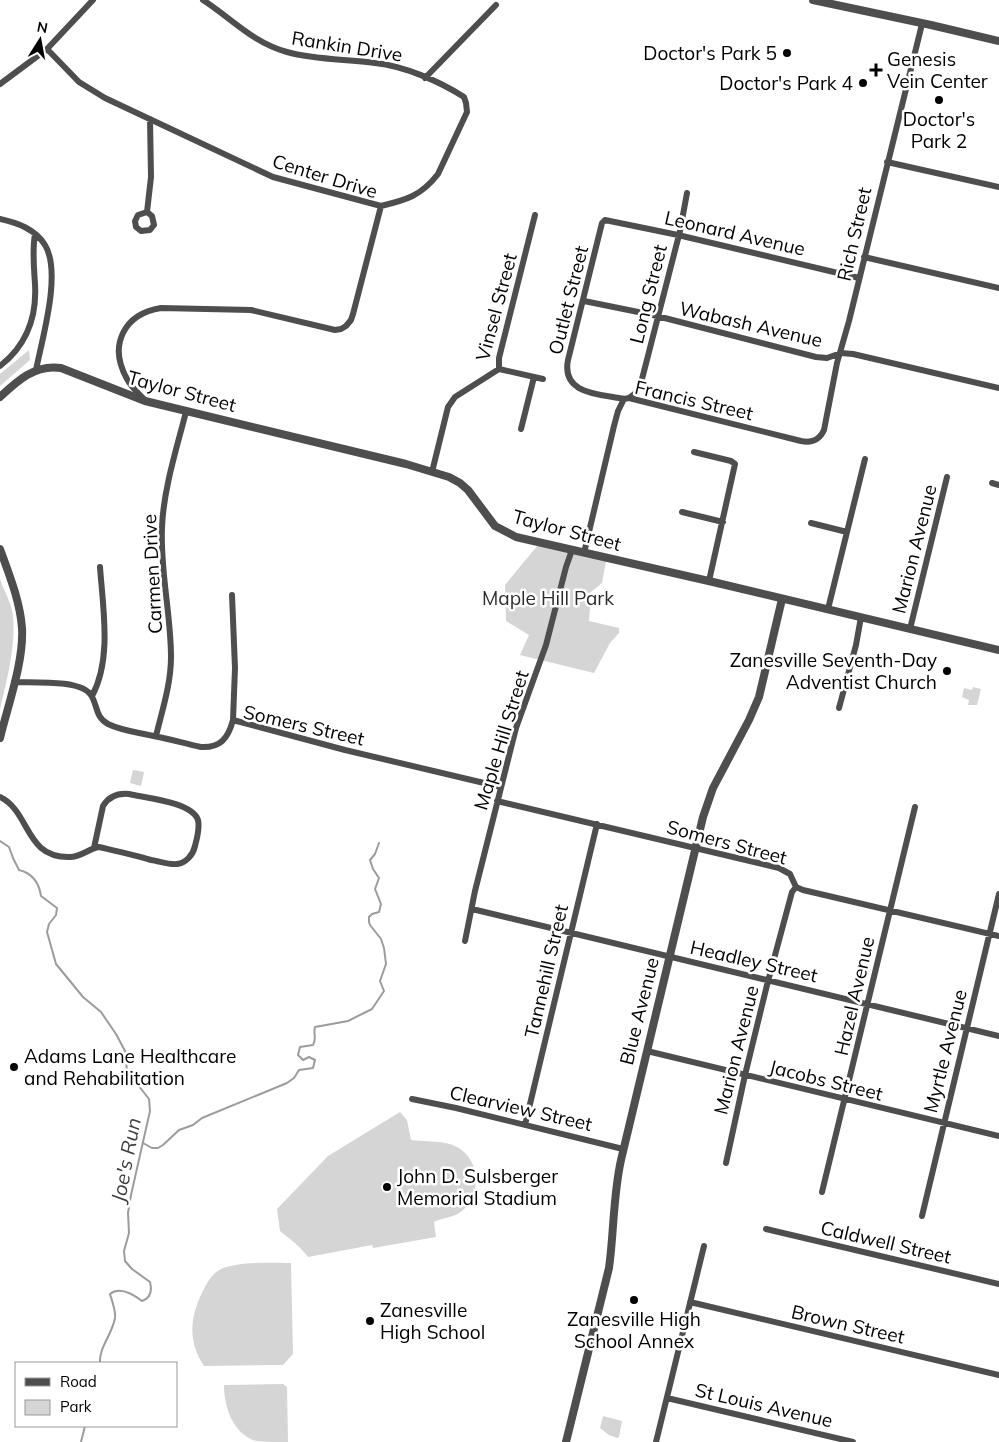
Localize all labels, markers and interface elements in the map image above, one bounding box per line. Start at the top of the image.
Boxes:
north arrow [15,15,65,65]
text: N [36,17,49,37]
street label: Rankin Drive [290,25,404,67]
place label: Doctor's Park 5 [643,41,777,65]
marker: Doctor's Park 5 [781,47,793,59]
place label: Genesis Vein Center [887,47,988,93]
marker: Genesis Vein Center [869,63,883,77]
place label: Doctor's Park 4 [719,71,853,95]
marker: Doctor's Park 4 [857,77,869,89]
marker: Doctor's Park 2 [933,94,945,106]
place label: Doctor's Park 2 [903,107,975,153]
street label: Center Drive [270,149,380,203]
street label: Rich Street [832,184,877,283]
street label: Leonard Avenue [662,205,808,261]
street label: Long Street [624,242,672,346]
street label: Outlet Street [543,243,593,357]
street label: Vinsel Street [470,250,522,364]
street label: Wabash Avenue [677,296,825,352]
street label: Taylor Street [125,365,239,417]
street label: Francis Street [633,375,756,425]
street label: Marion Avenue [886,482,942,616]
street label: Taylor Street [510,504,624,556]
street label: Carmen Drive [137,513,167,635]
park label: Maple Hill Park [482,586,614,610]
place label: Zanesville Seventh-Day Adventist Church [730,648,937,694]
marker: Zanesville Seventh-Day Adventist Church [941,665,953,677]
street label: Maple Hill Street [468,667,534,813]
street label: Somers Street [241,699,367,751]
street label: Somers Street [664,814,790,870]
street label: Tannehill Street [519,902,573,1040]
street label: Hazel Avenue [829,934,879,1058]
street label: Headley Street [688,935,820,987]
street label: Blue Avenue [614,955,664,1067]
street label: Marion Avenue [708,983,764,1117]
street label: Myrtle Avenue [918,987,972,1115]
place label: Adams Lane Healthcare and Rehabilitation [24,1044,236,1090]
street label: Jacobs Street [767,1054,886,1106]
marker: Adams Lane Healthcare and Rehabilitation [8,1061,20,1073]
street label: Clearview Street [447,1080,595,1136]
water label: Joe's Run [105,1116,146,1206]
place label: John D. Sulsberger Memorial Stadium [397,1164,558,1210]
marker: John D. Sulsberger Memorial Stadium [381,1181,393,1193]
street label: Caldwell Street [818,1215,954,1269]
marker: Zanesville High School Annex [628,1294,640,1306]
place label: Zanesville High School [380,1298,485,1344]
street label: Brown Street [789,1299,907,1349]
place label: Zanesville High School Annex [567,1307,701,1353]
marker: Zanesville High School [364,1315,376,1327]
legend [15,1362,178,1427]
text: Road [60,1372,97,1391]
street label: St Louis Avenue [693,1377,835,1433]
text: Park [60,1397,92,1416]

